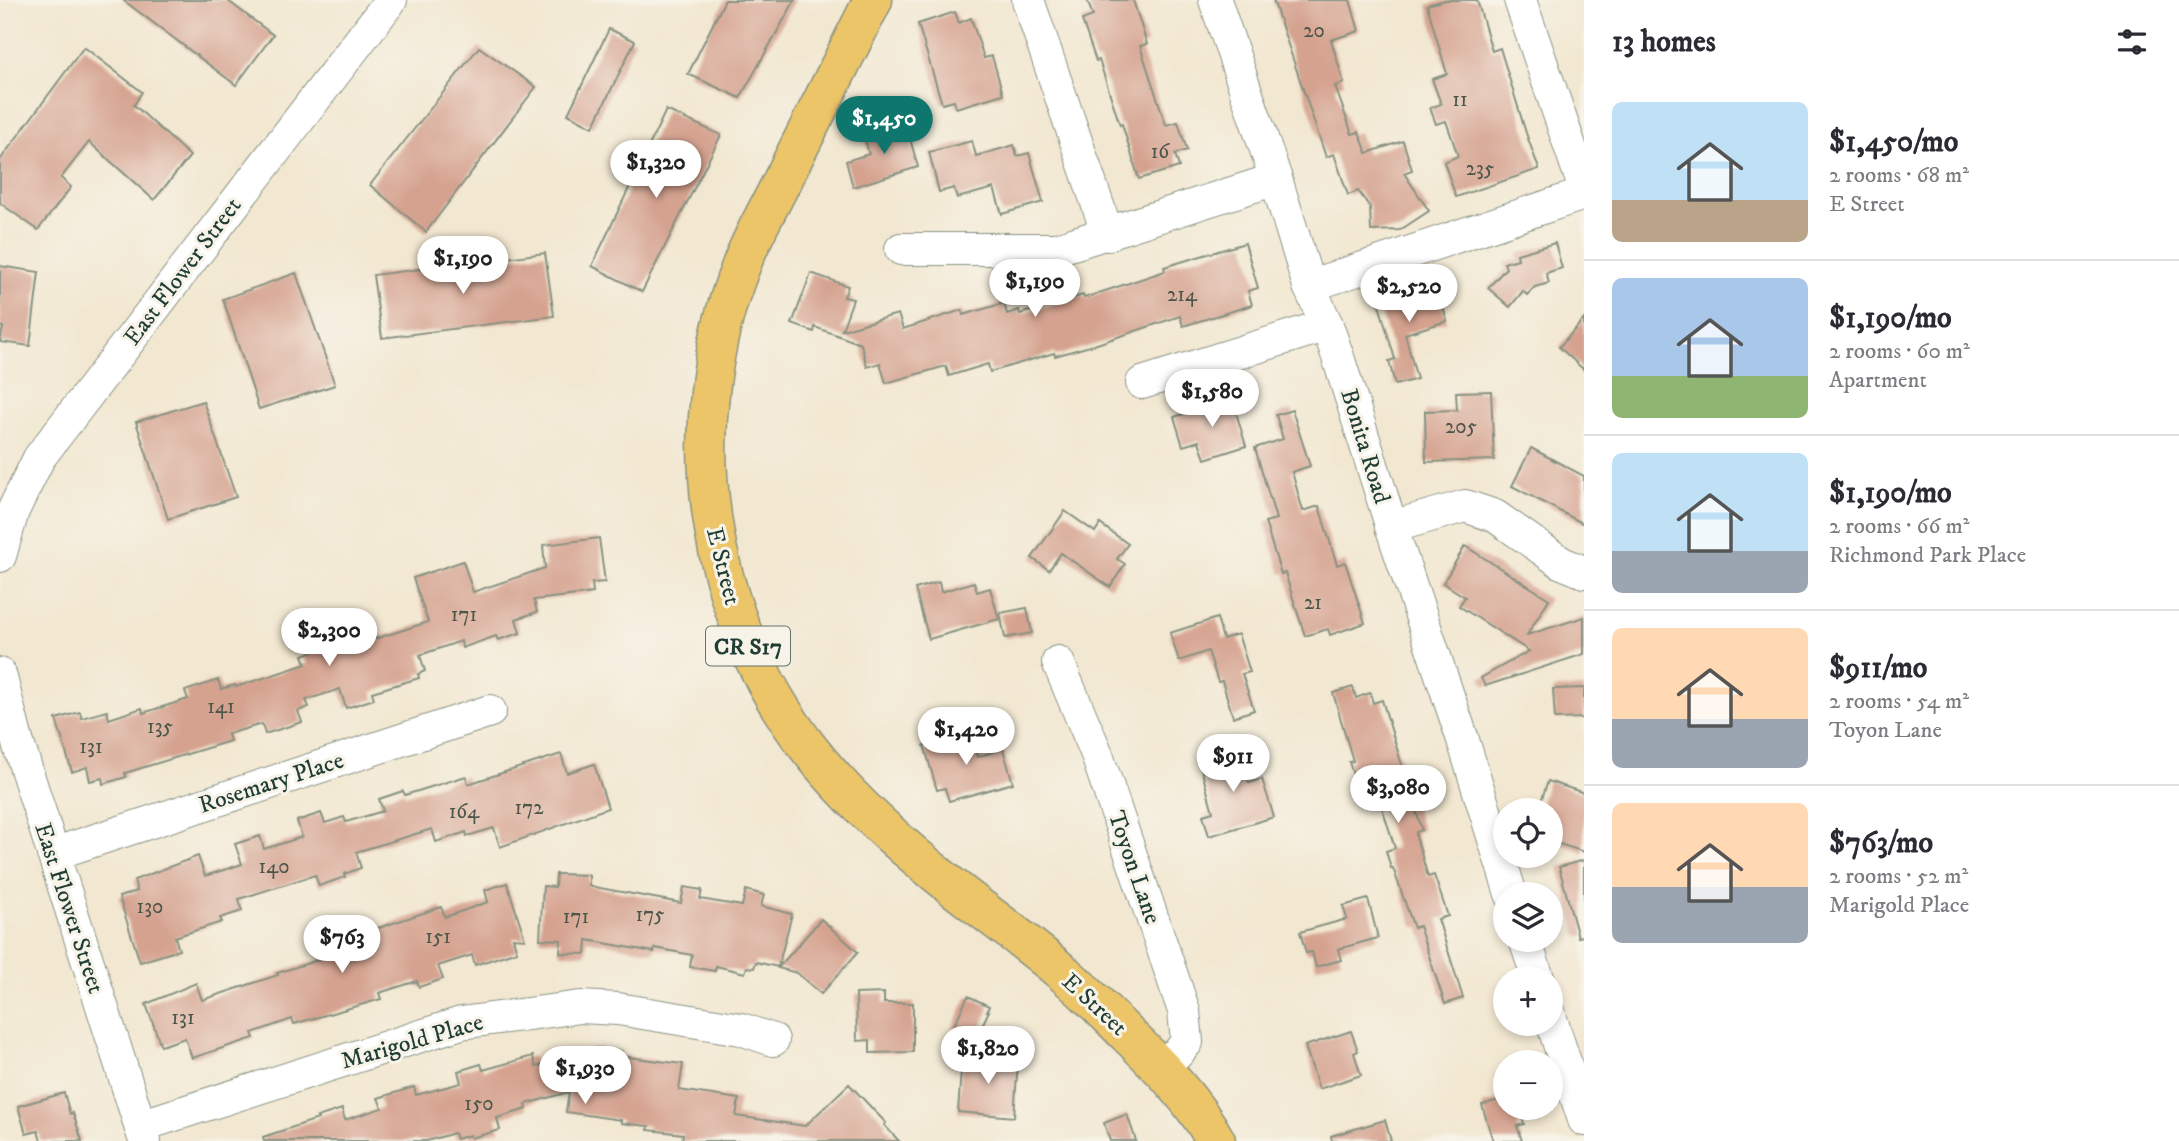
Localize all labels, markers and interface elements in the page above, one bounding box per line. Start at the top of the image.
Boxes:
house number: 20 [1303,18,1325,44]
icon: filters [2113,23,2151,61]
text: 13 homes [1612,24,1716,61]
house number: 11 [1452,87,1468,113]
pin: $1,450 [827,96,941,156]
text: $1,450 [852,104,916,133]
text: $1,450/mo [1829,124,1958,161]
icon: home [1668,130,1752,214]
house number: 16 [1151,139,1170,165]
pin: $1,320 [599,140,713,200]
text: $1,320 [626,148,686,177]
house number: 235 [1466,156,1494,182]
text: 2 rooms · 68 m² [1829,161,1969,190]
text: E Street [1829,190,1905,219]
street label: East Flower Street [117,191,248,352]
pin: $1,190 [406,236,520,296]
text: $1,190 [433,244,493,273]
pin: $1,190 [978,260,1092,319]
pin: $2,520 [1352,264,1466,324]
text: $1,190 [1005,267,1065,296]
text: $2,520 [1376,272,1442,301]
house number: 214 [1167,282,1198,308]
text: $1,190/mo [1829,300,1952,337]
icon: home [1668,306,1752,390]
text: 2 rooms · 60 m² [1829,337,1970,366]
text: Apartment [1829,366,1927,395]
pin: $1,580 [1155,370,1269,429]
text: $1,580 [1181,377,1243,406]
street label: Bonita Road [1333,385,1397,507]
house number: 205 [1445,414,1477,440]
text: $1,190/mo [1829,475,1952,512]
icon: home [1668,481,1752,565]
text: 2 rooms · 66 m² [1829,512,1969,541]
street label: E Street [699,524,747,608]
text: Richmond Park Place [1829,541,2026,570]
house number: 21 [1304,590,1322,616]
house number: 171 [451,602,477,628]
pin: $2,300 [272,608,386,668]
text: $2,300 [297,616,361,645]
road number: CR S17 [706,626,790,666]
text: $911/mo [1829,650,1927,687]
icon: home [1668,656,1752,740]
text: 2 rooms · 54 m² [1829,687,1969,716]
house number: 141 [207,694,235,720]
pin: $1,420 [909,708,1023,767]
house number: 135 [147,714,173,740]
text: $1,420 [934,715,998,744]
text: Toyon Lane [1829,716,1942,745]
house number: 131 [79,734,103,760]
pin: $911 [1192,734,1274,794]
text: $911 [1213,742,1253,771]
street label: Rosemary Place [195,745,348,820]
pin: $3,080 [1341,766,1455,825]
text: $3,080 [1366,773,1430,802]
house number: 172 [514,795,544,821]
map controls [1493,798,1563,1120]
button: locate [1493,798,1563,868]
house number: 164 [449,799,480,825]
street label: Toyon Lane [1101,807,1167,928]
street label: East Flower Street [27,819,111,998]
text: $763/mo [1829,825,1933,862]
icon: home [1668,831,1752,915]
house number: 140 [258,854,290,880]
text: 2 rooms · 52 m² [1829,862,1968,891]
button: layers [1493,882,1563,952]
text: Marigold Place [1829,891,1969,920]
house number: 130 [137,894,163,920]
house number: 175 [635,902,665,928]
house number: 171 [563,904,589,930]
pin: $763 [301,916,383,975]
text: $763 [319,923,365,952]
house number: 151 [425,924,451,950]
button: + [1493,966,1563,1036]
street label: E Street [1055,967,1134,1043]
house number: 131 [171,1005,195,1031]
street label: Marigold Place [338,1007,487,1077]
pin: $1,820 [931,1026,1045,1086]
text: $1,820 [957,1034,1019,1063]
pin: $1,930 [528,1046,642,1106]
button: − [1493,1050,1563,1120]
text: $1,930 [555,1054,615,1083]
house number: 150 [464,1091,494,1117]

